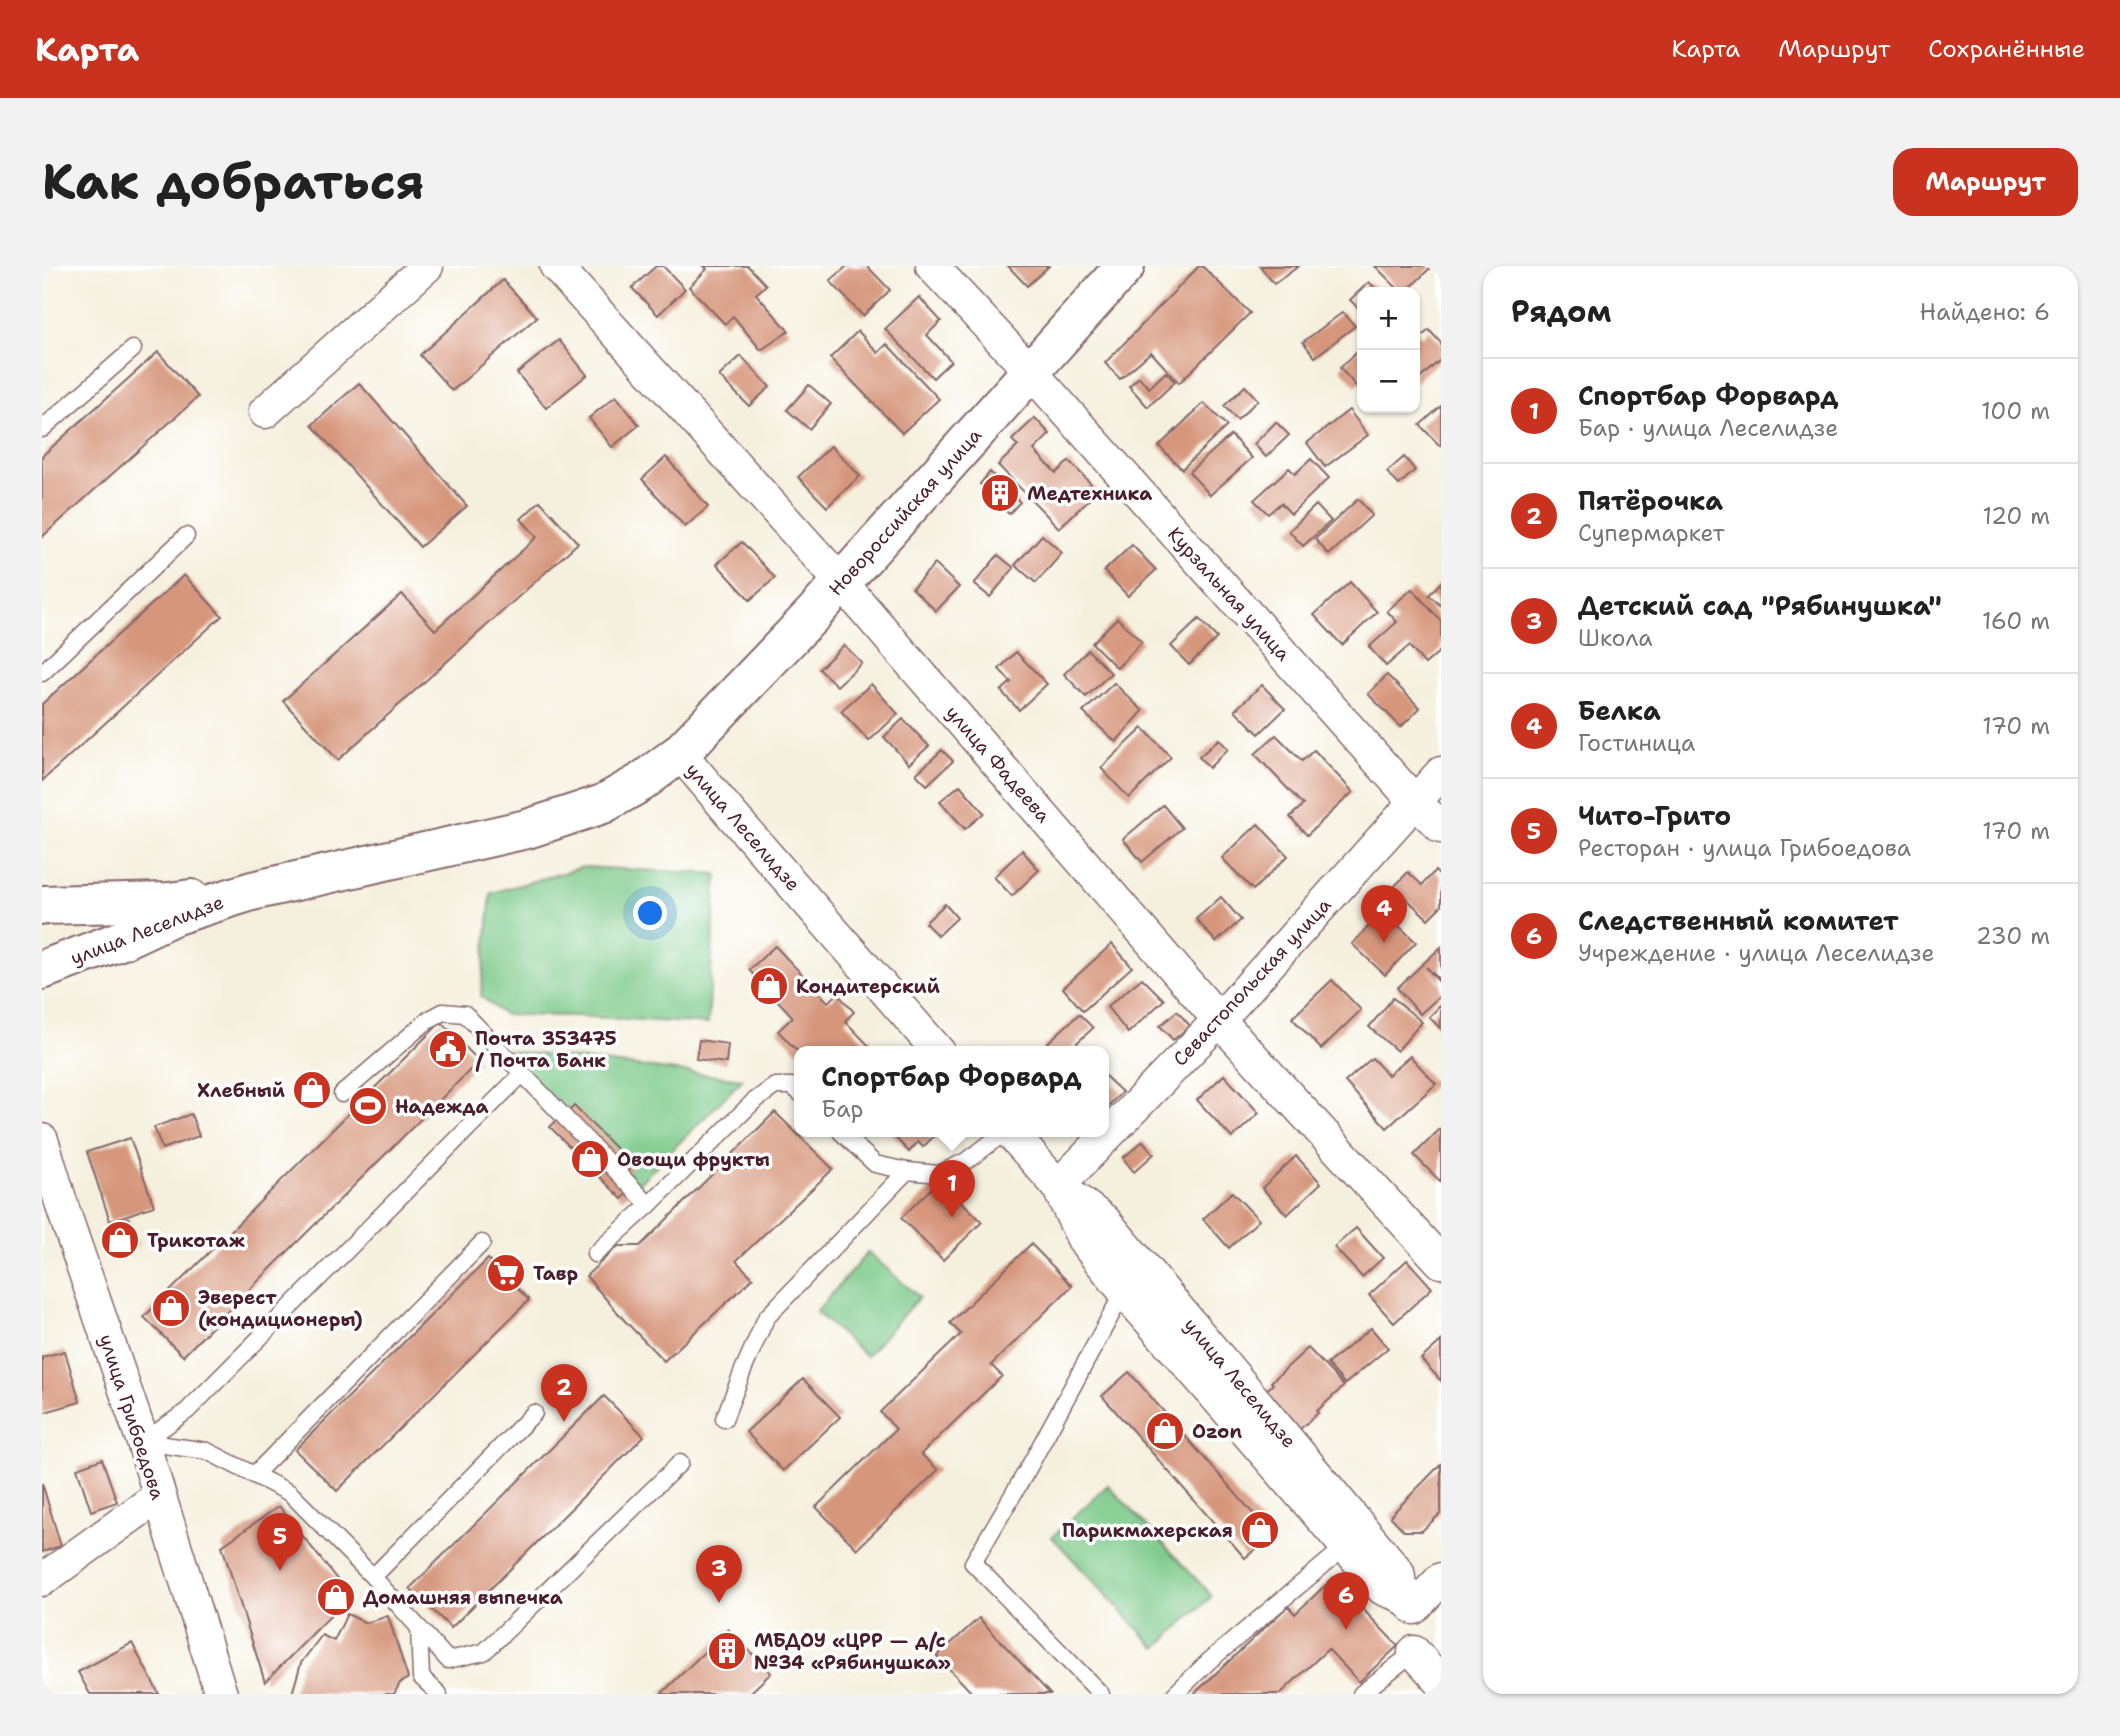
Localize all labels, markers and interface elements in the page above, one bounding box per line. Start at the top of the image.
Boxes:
text: Карта [35,27,139,72]
text: Карта [1672,33,1740,65]
text: Маршрут [1778,33,1890,65]
text: Сохранённые [1928,33,2085,65]
button: Маршрут [1893,148,2078,216]
text: Как добраться [42,149,424,215]
map controls [1357,287,1420,413]
button: + [1357,287,1420,350]
text: Рядом [1511,291,1611,332]
text: Найдено: 6 [1920,297,2050,327]
button: − [1357,350,1420,413]
text: Спортбар Форвард [1578,378,1838,413]
text: 1 [1529,396,1539,426]
text: 100 m [1981,396,2050,426]
text: Бар · улица Леселидзе [1578,413,1838,443]
street label: Новороссийская улица [823,423,987,601]
building icon: Медтехника [979,472,1021,514]
place label: Медтехника [1027,481,1152,506]
text: Пятёрочка [1578,483,1723,518]
text: 2 [1526,501,1542,531]
text: 120 m [1982,501,2050,531]
text: Супермаркет [1578,518,1725,548]
street label: Курзальная улица [1162,522,1296,666]
text: Детский сад "Рябинушка" [1578,588,1942,623]
text: 3 [1526,606,1542,636]
text: 160 m [1982,606,2050,636]
text: Школа [1578,623,1653,653]
text: Белка [1578,693,1661,728]
street label: улица Фадеева [940,700,1056,828]
text: 4 [1526,711,1542,741]
text: 170 m [1982,711,2050,741]
text: Гостиница [1578,728,1695,758]
street label: улица Леселидзе [680,758,806,896]
text: Чито-Грито [1578,798,1731,833]
text: 5 [1527,816,1541,846]
text: 170 m [1982,816,2050,846]
text: Ресторан · улица Грибоедова [1578,833,1911,863]
pin: 4 [1361,885,1407,943]
street label: улица Леселидзе [67,889,227,971]
street label: Севастопольская улица [1168,893,1337,1071]
your location [633,896,667,930]
text: Следственный комитет [1578,903,1899,938]
text: 6 [1526,921,1542,951]
text: 230 m [1976,921,2050,951]
text: Учреждение · улица Леселидзе [1578,938,1935,968]
shop icon: Кондитерский [748,965,790,1007]
place label: Кондитерский [796,974,940,999]
place label: Почта 353475 / Почта Банк [475,1026,617,1073]
public building icon: Почта 353475 / Почта Банк [427,1028,469,1070]
popup [794,1046,1109,1137]
text: Спортбар Форвард [821,1059,1082,1094]
shop icon: Хлебный [291,1069,333,1111]
place label: Хлебный [197,1078,285,1103]
sports icon: Надежда [347,1085,389,1127]
place label: Надежда [395,1094,488,1119]
text: Бар [821,1094,863,1124]
shop icon: Овощи фрукты [569,1138,611,1180]
place label: Овощи фрукты [617,1147,770,1172]
pin: 1 [929,1160,975,1218]
shop icon: Трикотаж [99,1219,141,1261]
place label: Трикотаж [147,1228,245,1253]
supermarket icon: Тавр [485,1252,527,1294]
place label: Тавр [533,1261,578,1286]
place label: Эверест (кондиционеры) [198,1285,363,1332]
shop icon: Эверест (кондиционеры) [150,1287,192,1329]
street label: улица Леселидзе [1178,1313,1302,1453]
street label: улица Грибоедова [93,1331,171,1503]
pin: 2 [541,1364,587,1422]
shop icon: Ozon [1144,1410,1186,1452]
place label: Ozon [1192,1419,1242,1444]
shop icon: Парикмахерская [1239,1509,1281,1551]
pin: 5 [257,1513,303,1571]
place label: Парикмахерская [1062,1518,1233,1543]
pin: 3 [696,1545,742,1603]
pin: 6 [1323,1572,1369,1630]
shop icon: Домашняя выпечка [315,1576,357,1618]
place label: Домашняя выпечка [363,1585,563,1610]
place label: МБДОУ «ЦРР — д/с №34 «Рябинушка» [754,1628,951,1675]
building icon: МБДОУ «ЦРР — д/с №34 «Рябинушка» [706,1630,748,1672]

